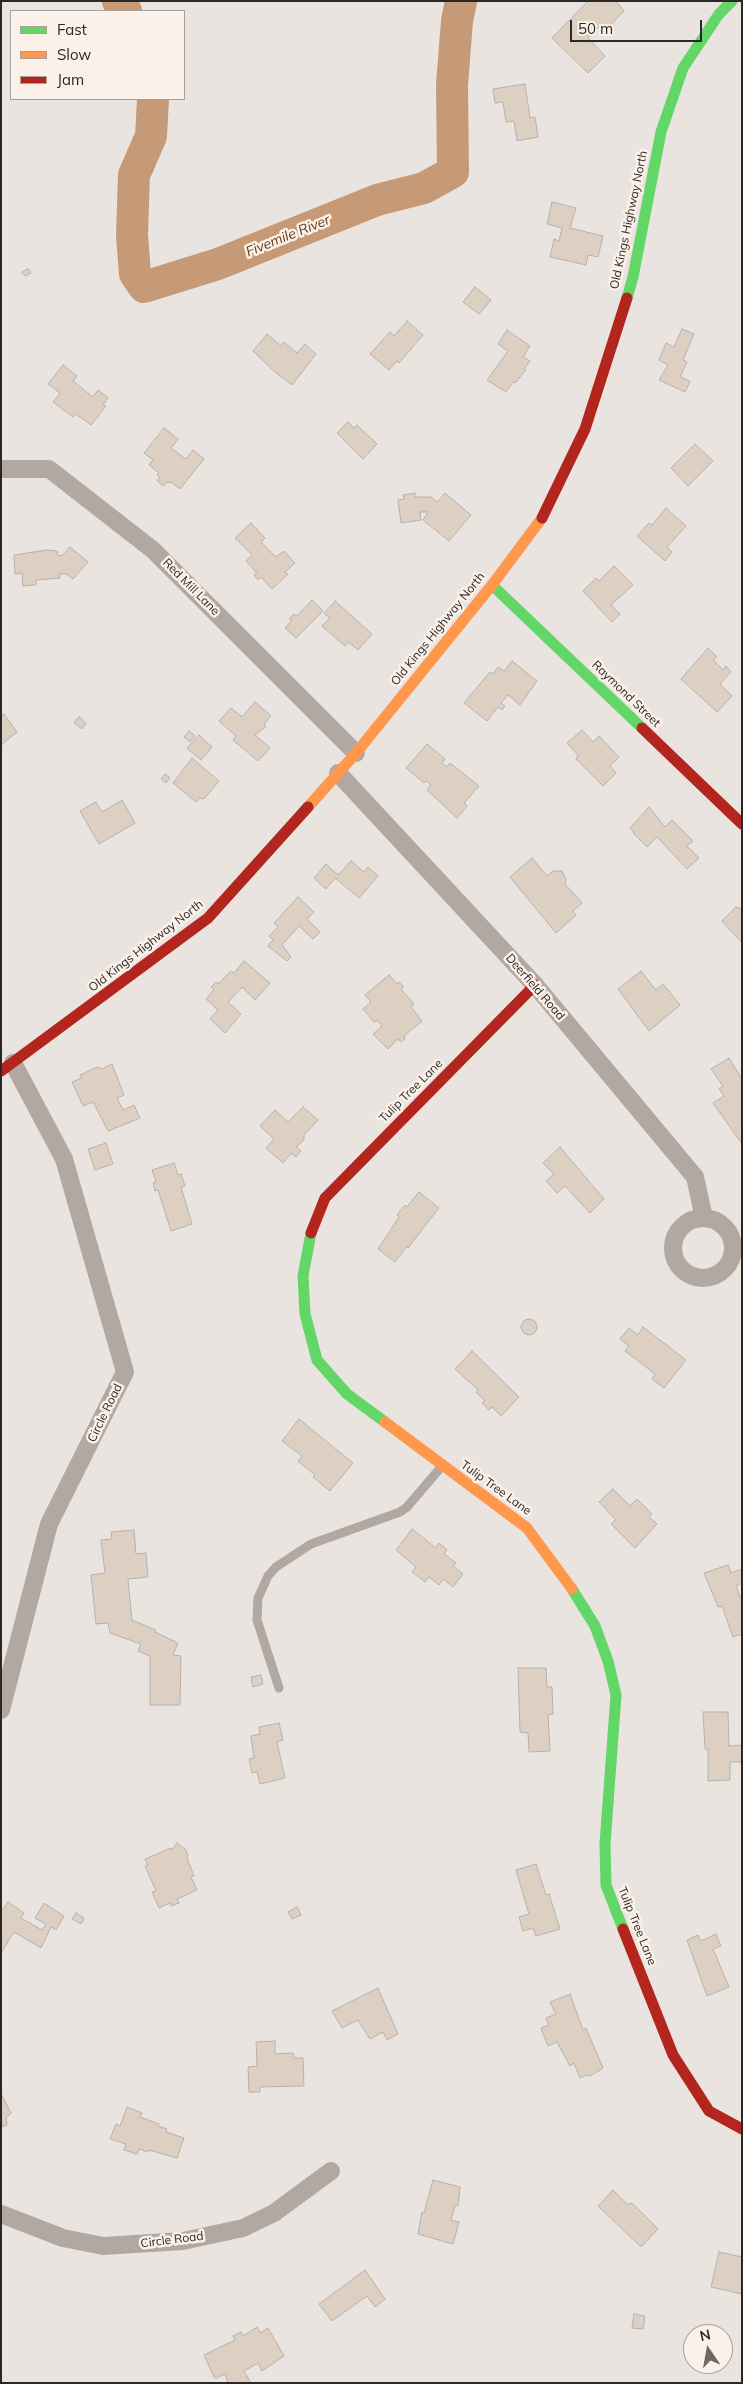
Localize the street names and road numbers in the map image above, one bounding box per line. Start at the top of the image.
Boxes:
street label: Old Kings Highway North [607,149,651,291]
street label: Red Mill Lane [160,556,222,618]
street label: Old Kings Highway North [388,570,488,688]
street label: Raymond Street [589,658,663,730]
street label: Old Kings Highway North [86,897,206,995]
street label: Deerfield Road [502,951,568,1023]
street label: Tulip Tree Lane [376,1056,446,1126]
street label: Circle Road [85,1381,125,1445]
street label: Tulip Tree Lane [458,1458,534,1518]
street label: Tulip Tree Lane [615,1885,659,1967]
street label: Circle Road [140,2229,204,2251]

